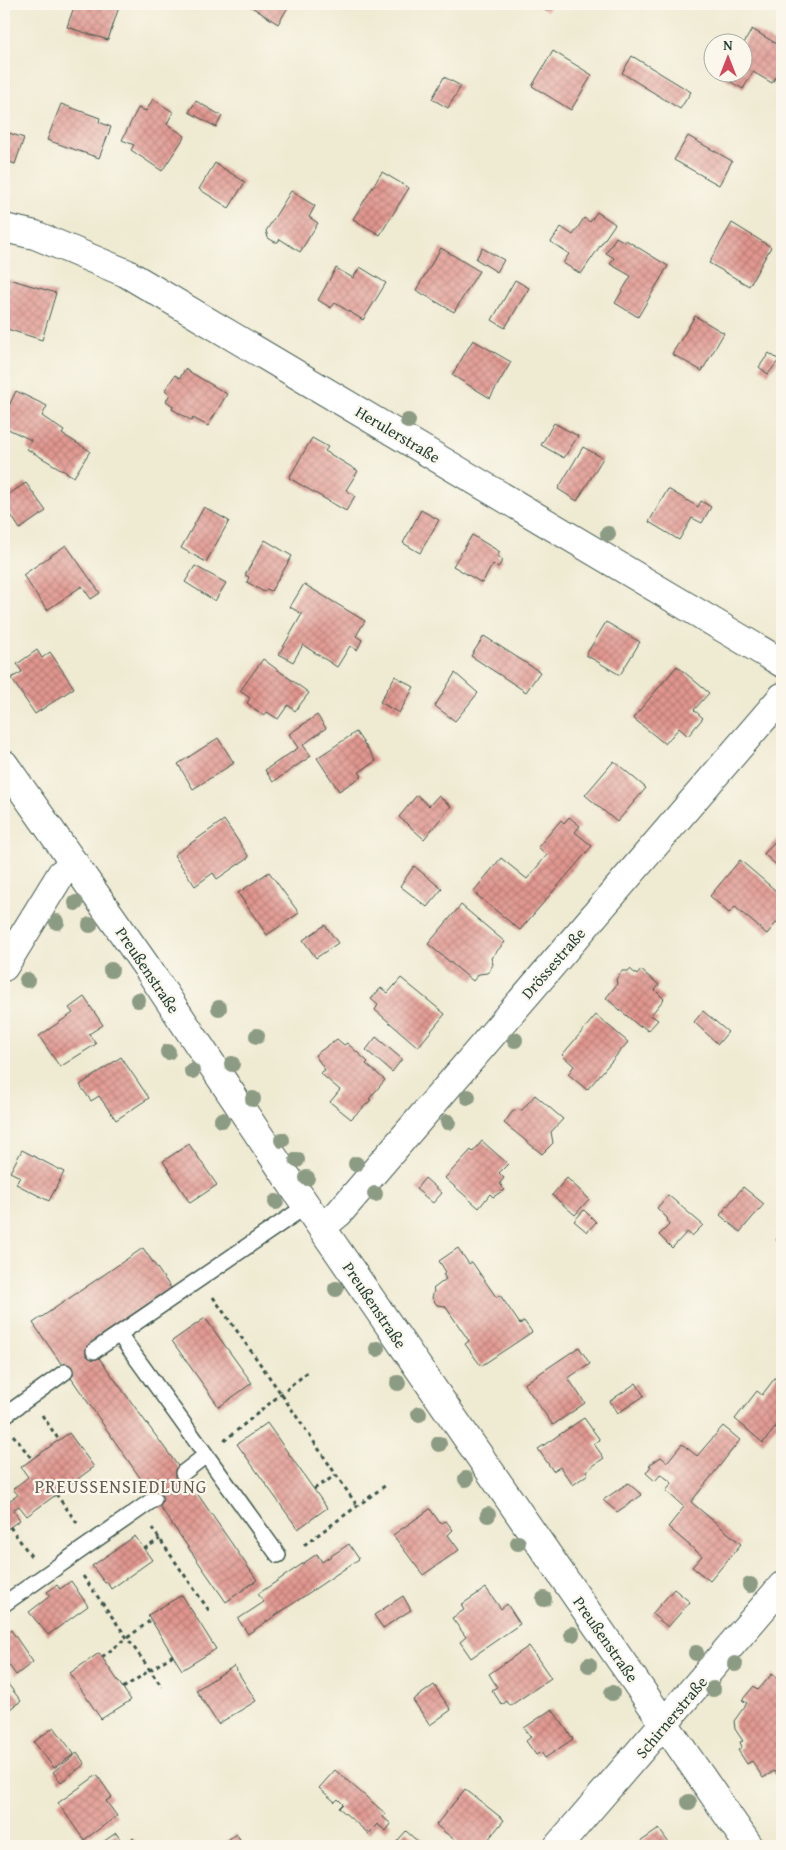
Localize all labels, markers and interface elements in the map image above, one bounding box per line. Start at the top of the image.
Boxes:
north arrow [704,32,754,82]
text: N [723,35,733,55]
street label: Herulerstraße [351,399,445,469]
street label: Preußenstraße [110,922,186,1018]
street label: Drössestraße [515,922,591,1004]
street label: Preußenstraße [337,1257,413,1353]
district label: PREUSSENSIEDLUNG [35,1473,207,1500]
street label: Preußenstraße [568,1591,644,1687]
street label: Schirnerstraße [629,1671,713,1763]

